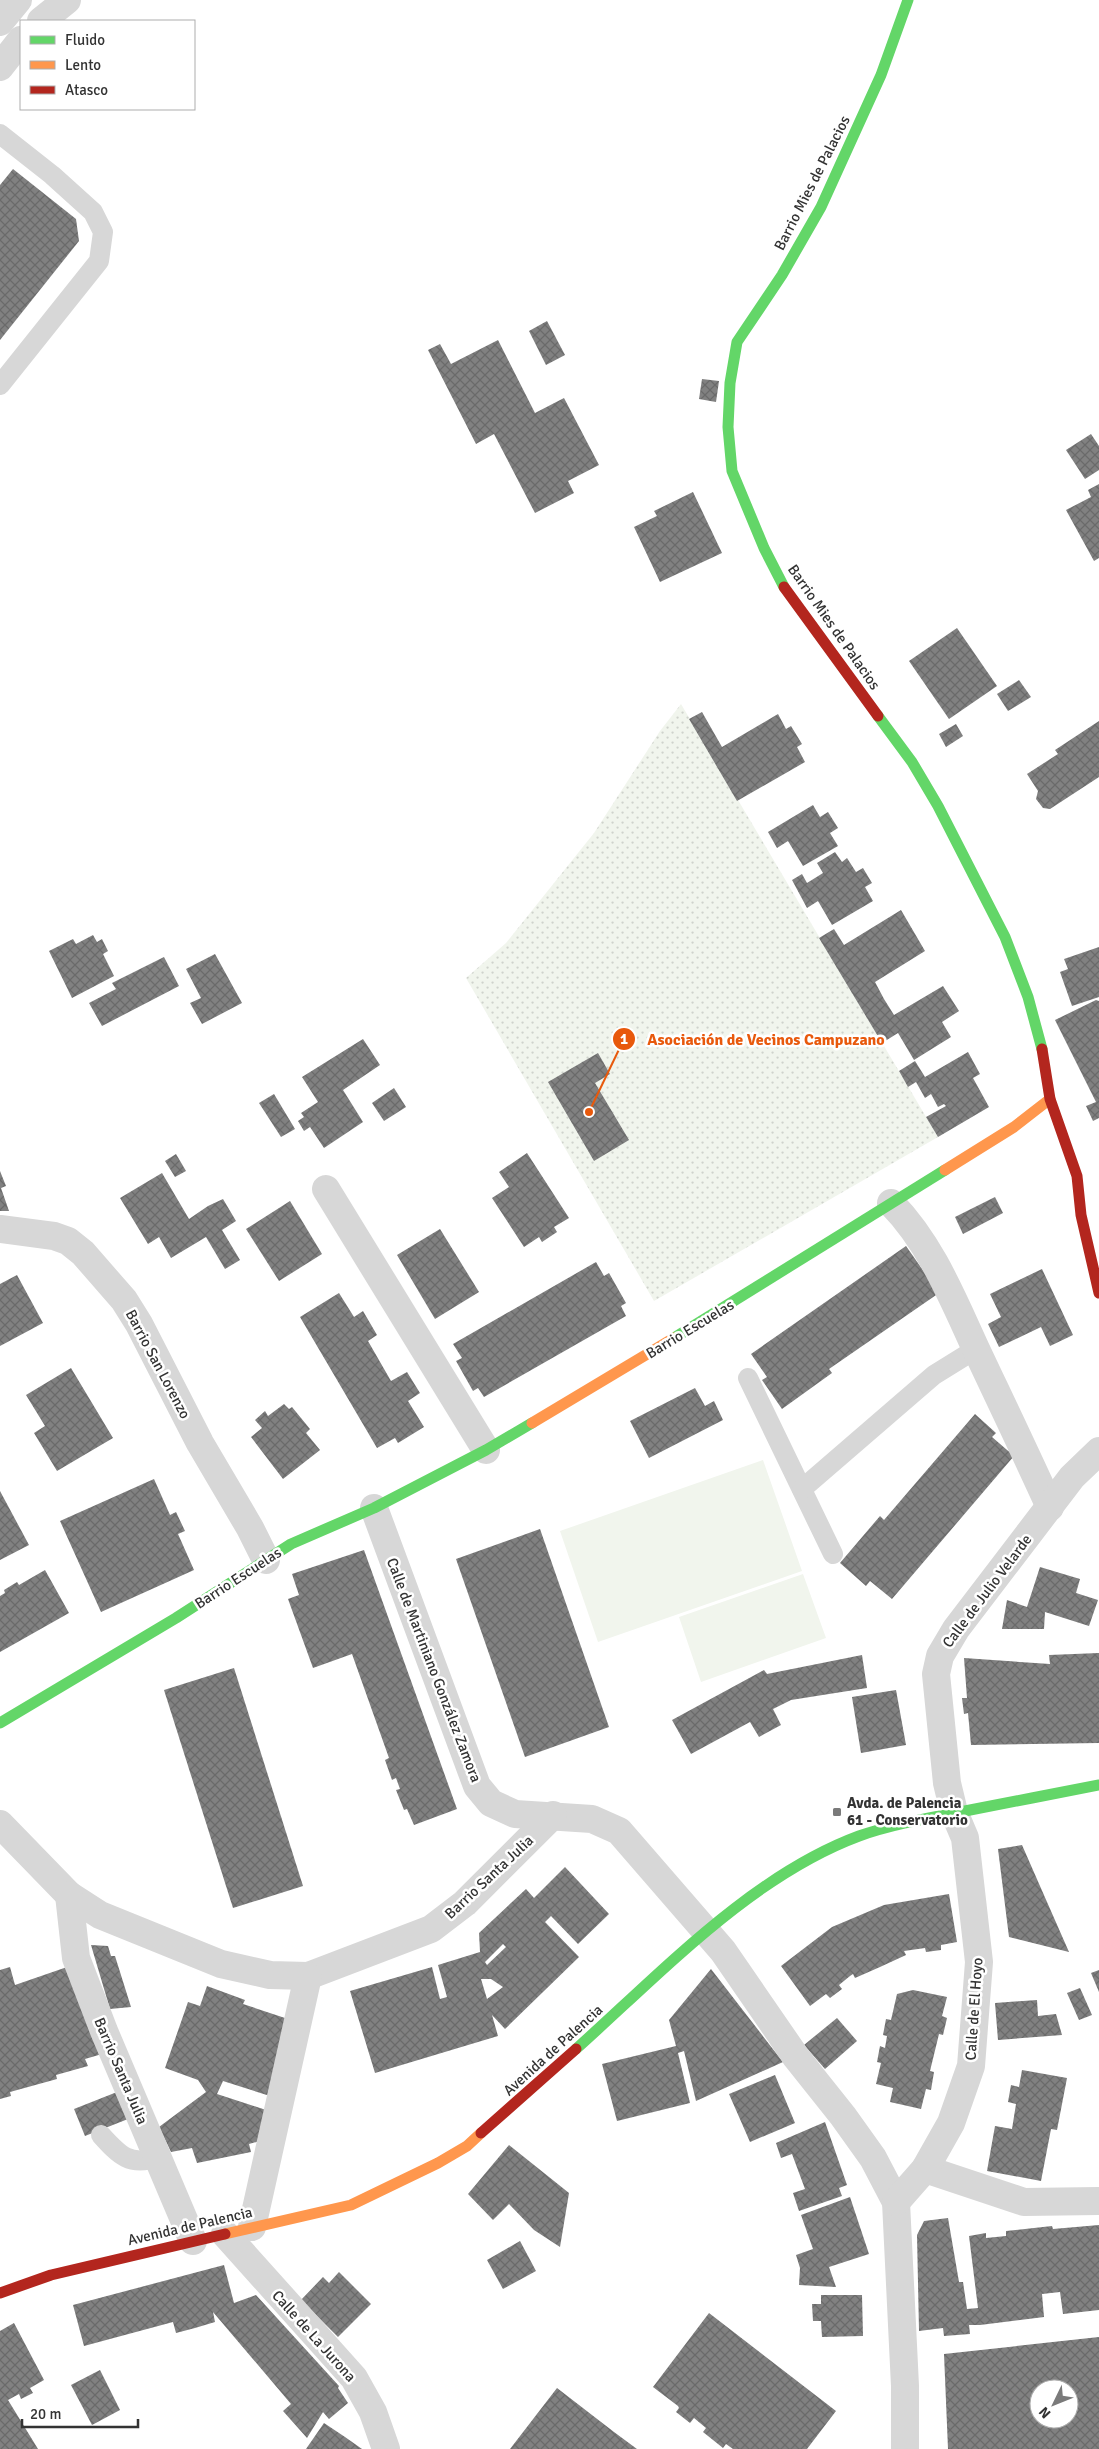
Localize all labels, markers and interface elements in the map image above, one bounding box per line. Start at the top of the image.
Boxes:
legend [20,20,195,110]
text: Fluido [65,31,105,49]
text: Lento [65,56,101,74]
text: Atasco [65,81,108,99]
street label: Barrio Mies de Palacios [770,112,854,253]
street label: Barrio Mies de Palacios [784,561,884,693]
callout: Asociación de Vecinos Campuzano [612,1024,894,1055]
text: 1 [620,1030,628,1048]
text: Asociación de Vecinos Campuzano [647,1030,885,1050]
street label: Barrio Escuelas [643,1295,738,1362]
street label: Barrio San Lorenzo [122,1306,194,1422]
street label: Calle de Julio Velarde [938,1531,1036,1651]
street label: Barrio Escuelas [191,1543,285,1613]
street label: Calle de Martiniano González Zamora [383,1555,485,1785]
place label: Avda. de Palencia 61 - Conservatorio [847,1794,968,1829]
marker: Avda. de Palencia 61 - Conservatorio [831,1806,843,1818]
street label: Barrio Santa Julia [441,1831,537,1923]
street label: Calle de El Hoyo [961,1957,987,2061]
street label: Avenida de Palencia [500,2001,606,2099]
street label: Barrio Santa Julia [90,2015,152,2127]
street label: Avenida de Palencia [126,2203,254,2249]
street label: Calle de La Jurona [268,2287,360,2385]
north arrow [1029,2379,1079,2429]
scale bar [22,2396,139,2428]
text: N [1035,2403,1054,2422]
text: 20 m [30,2405,61,2423]

